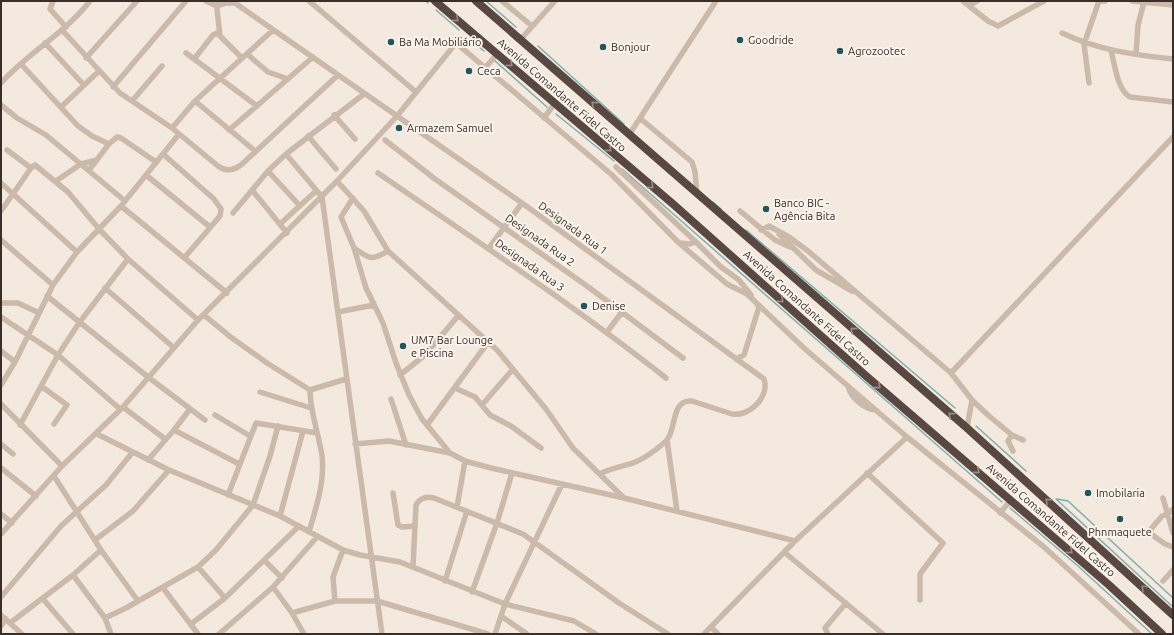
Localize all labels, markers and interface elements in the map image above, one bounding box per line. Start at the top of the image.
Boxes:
one-way arrow [451,14,458,21]
place label: Goodride [748,34,794,46]
marker: Goodride [735,35,745,45]
place label: Ba Ma Mobiliário [399,36,481,48]
street label: Avenida Comandante Fidel Castro [495,36,629,154]
marker: Ba Ma Mobiliário [386,37,396,47]
place label: Bonjour [611,41,651,53]
marker: Bonjour [598,42,608,52]
place label: Agrozootec [848,45,905,57]
marker: Agrozootec [835,46,845,56]
one-way arrow [505,60,513,67]
place label: Ceca [477,65,501,77]
marker: Ceca [464,66,474,76]
one-way arrow [591,102,599,109]
place label: Armazem Samuel [407,122,493,134]
marker: Armazem Samuel [394,123,404,133]
one-way arrow [604,144,611,151]
one-way arrow [647,181,654,188]
place label: Banco BIC - Agência Bita [774,197,835,222]
street label: Designada Rua 1 [536,199,610,257]
marker: Banco BIC - Agência Bita [761,204,771,214]
street label: Designada Rua 2 [503,212,577,268]
street label: Designada Rua 3 [493,237,567,293]
street label: Avenida Comandante Fidel Castro [741,248,873,368]
one-way arrow [776,295,783,302]
place label: Denise [592,300,626,312]
marker: Denise [579,301,589,311]
one-way arrow [850,327,857,334]
place label: UM7 Bar Lounge e Piscina [411,334,493,359]
marker: UM7 Bar Lounge e Piscina [398,341,408,351]
one-way arrow [873,381,881,388]
one-way arrow [948,412,955,419]
street label: Avenida Comandante Fidel Castro [984,461,1118,579]
one-way arrow [972,466,979,473]
place label: Imobilaria [1096,487,1145,499]
marker: Imobilaria [1083,488,1093,498]
one-way arrow [1045,498,1053,506]
marker: Phnmaquete [1115,514,1125,524]
place label: Phnmaquete [1088,526,1152,538]
one-way arrow [1065,546,1072,553]
one-way arrow [1142,586,1149,593]

